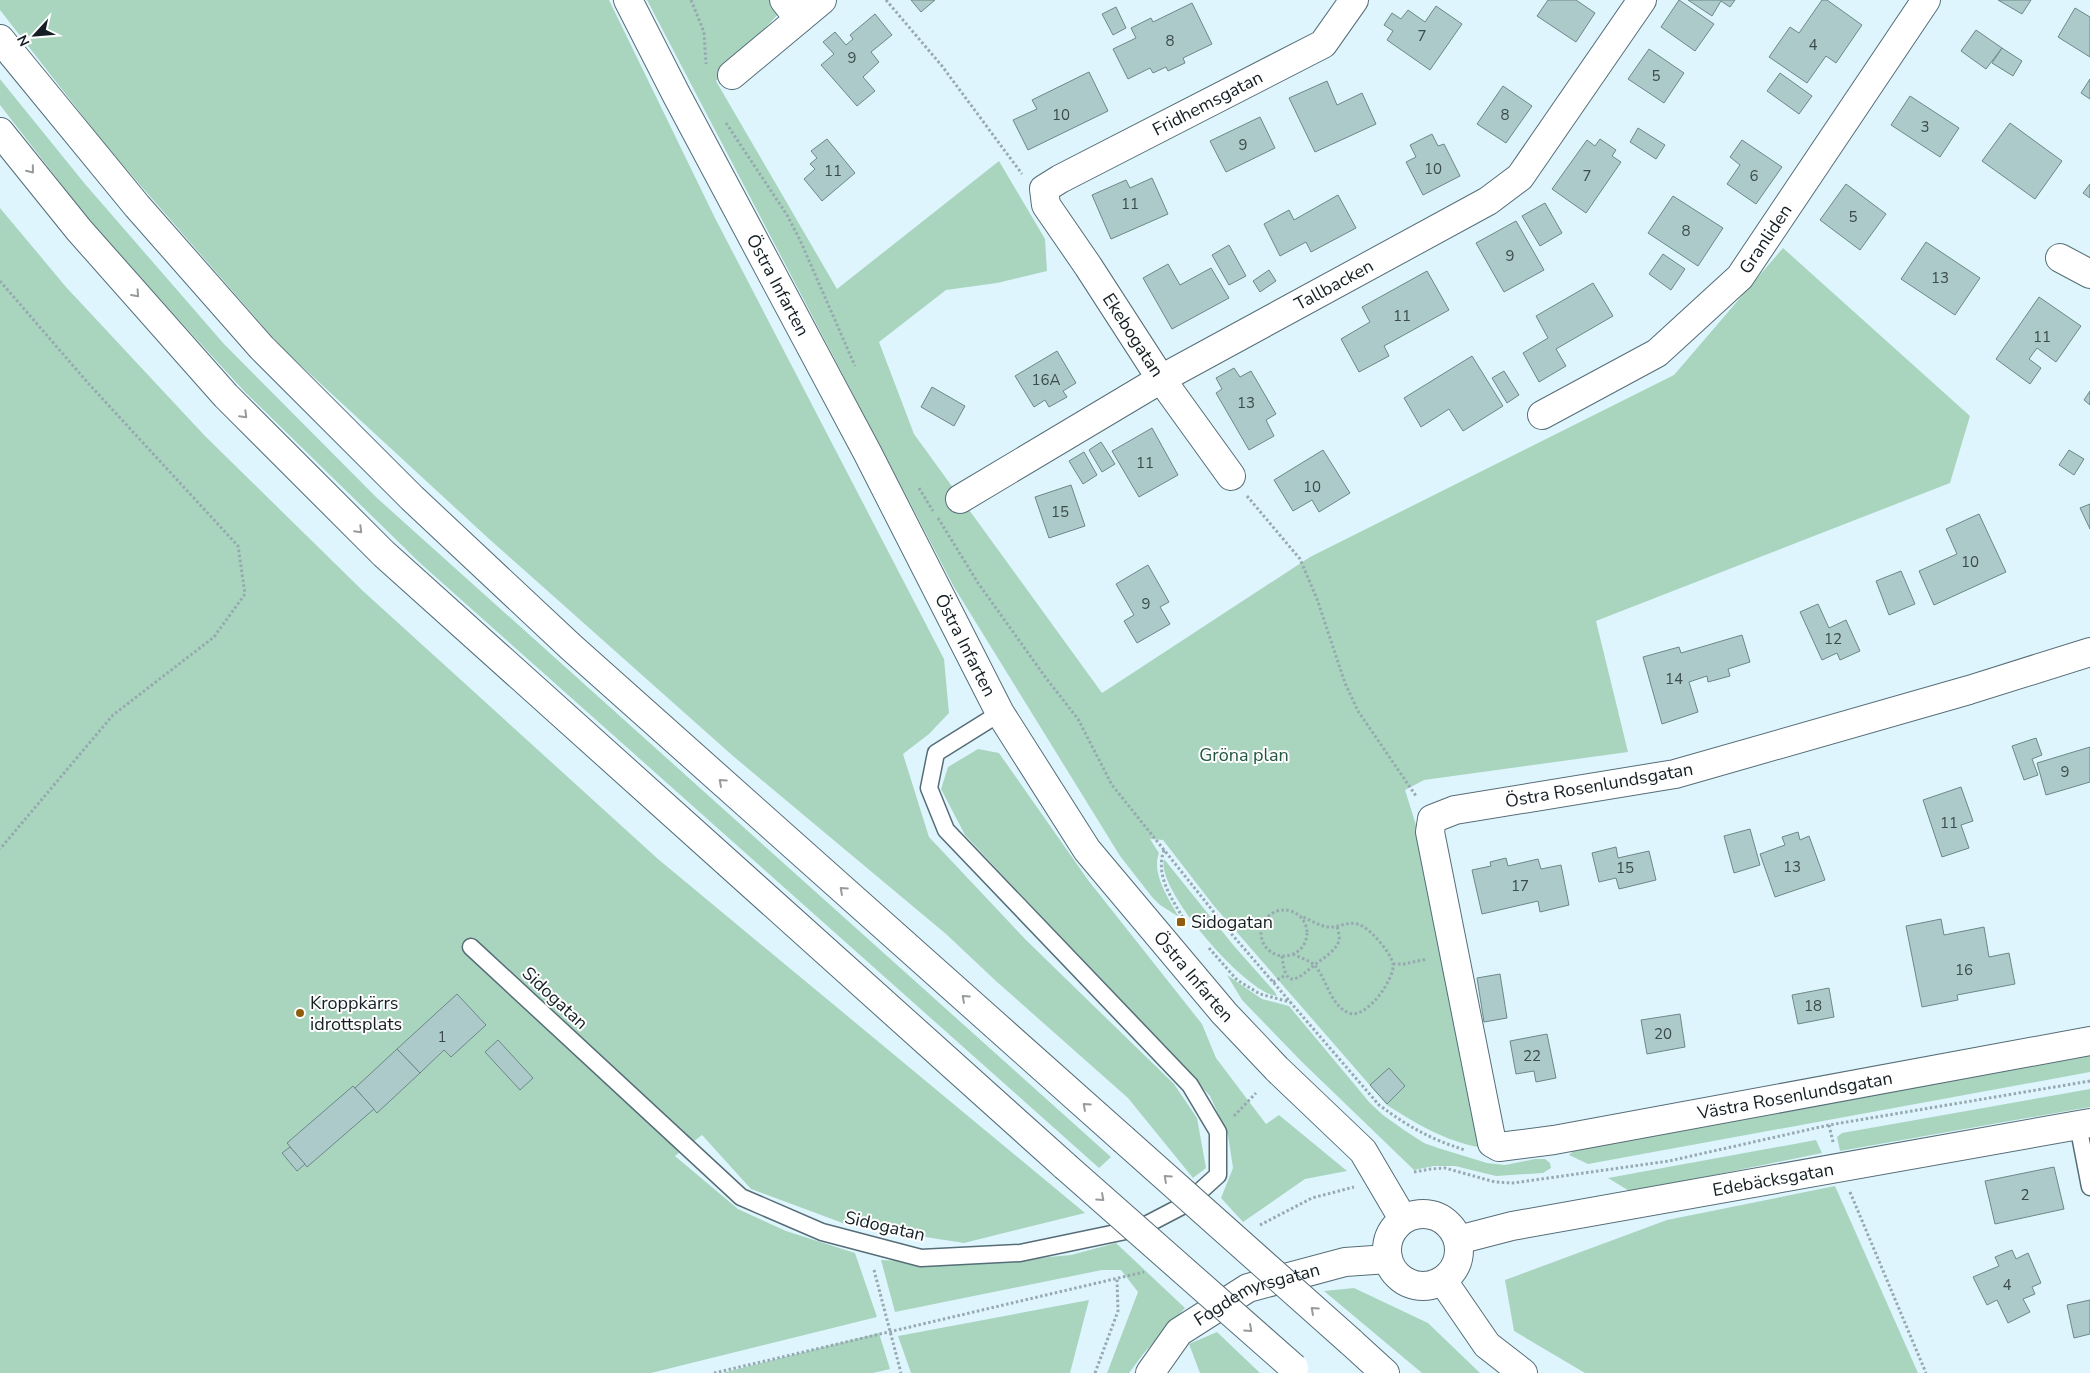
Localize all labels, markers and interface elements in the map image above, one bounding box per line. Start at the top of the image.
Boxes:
north arrow [10,10,60,60]
house number: 7 [1417,26,1427,46]
house number: 8 [1165,31,1175,51]
text: N [13,32,35,49]
house number: 4 [1808,35,1818,55]
house number: 9 [847,48,857,68]
street label: Fridhemsgatan [1148,65,1267,142]
house number: 5 [1651,66,1661,86]
house number: 10 [1052,105,1070,125]
house number: 8 [1500,105,1510,125]
house number: 3 [1920,117,1930,137]
house number: 9 [1238,135,1248,155]
house number: 10 [1424,159,1442,179]
house number: 11 [824,161,842,181]
one-way arrow [25,164,33,173]
house number: 7 [1582,166,1592,186]
house number: 6 [1749,166,1759,186]
house number: 11 [1121,194,1139,214]
street label: Granliden [1734,199,1798,278]
house number: 5 [1848,207,1858,227]
house number: 8 [1681,221,1691,241]
street label: Östra Infarten [741,230,815,340]
house number: 9 [1505,246,1515,266]
street label: Tallbacken [1290,254,1378,316]
house number: 13 [1931,268,1949,288]
street label: Ekebogatan [1097,288,1169,382]
one-way arrow [130,289,139,298]
house number: 11 [1393,306,1411,326]
house number: 11 [2033,327,2051,347]
house number: 16A [1032,370,1061,390]
house number: 13 [1237,393,1255,413]
one-way arrow [239,409,248,418]
house number: 11 [1136,453,1154,473]
house number: 10 [1303,477,1321,497]
house number: 15 [1051,502,1069,522]
one-way arrow [354,524,363,533]
house number: 10 [1961,552,1979,572]
street label: Östra Infarten [929,590,1002,701]
house number: 9 [1141,594,1151,614]
house number: 12 [1824,629,1842,649]
house number: 14 [1665,669,1683,689]
park label: Gröna plan [1199,743,1289,767]
street label: Östra Rosenlundsgatan [1503,757,1695,813]
house number: 9 [2060,762,2070,782]
one-way arrow [719,779,728,788]
house number: 11 [1940,813,1958,833]
house number: 13 [1783,857,1801,877]
house number: 15 [1616,858,1634,878]
house number: 17 [1511,876,1529,896]
one-way arrow [840,887,849,896]
place label: Sidogatan [1191,910,1273,934]
marker: Sidogatan [1175,916,1187,928]
street label: Östra Infarten [1148,926,1239,1028]
house number: 16 [1955,960,1973,980]
street label: Sidogatan [517,961,593,1035]
place label: Kroppkärrs idrottsplats [310,991,402,1036]
one-way arrow [961,995,970,1004]
house number: 18 [1804,996,1822,1016]
marker: Kroppkärrs idrottsplats [294,1007,306,1019]
house number: 20 [1654,1024,1672,1044]
house number: 1 [437,1027,447,1047]
house number: 22 [1523,1046,1541,1066]
street label: Västra Rosenlundsgatan [1695,1066,1894,1125]
one-way arrow [1083,1103,1092,1112]
street label: Edebäcksgatan [1711,1157,1836,1202]
one-way arrow [1163,1175,1172,1184]
house number: 2 [2020,1185,2030,1205]
one-way arrow [1096,1192,1105,1201]
street label: Sidogatan [842,1205,928,1247]
street label: Fogdemyrsgatan [1189,1257,1323,1331]
house number: 4 [2002,1275,2012,1295]
one-way arrow [1311,1307,1320,1316]
one-way arrow [1243,1323,1252,1332]

